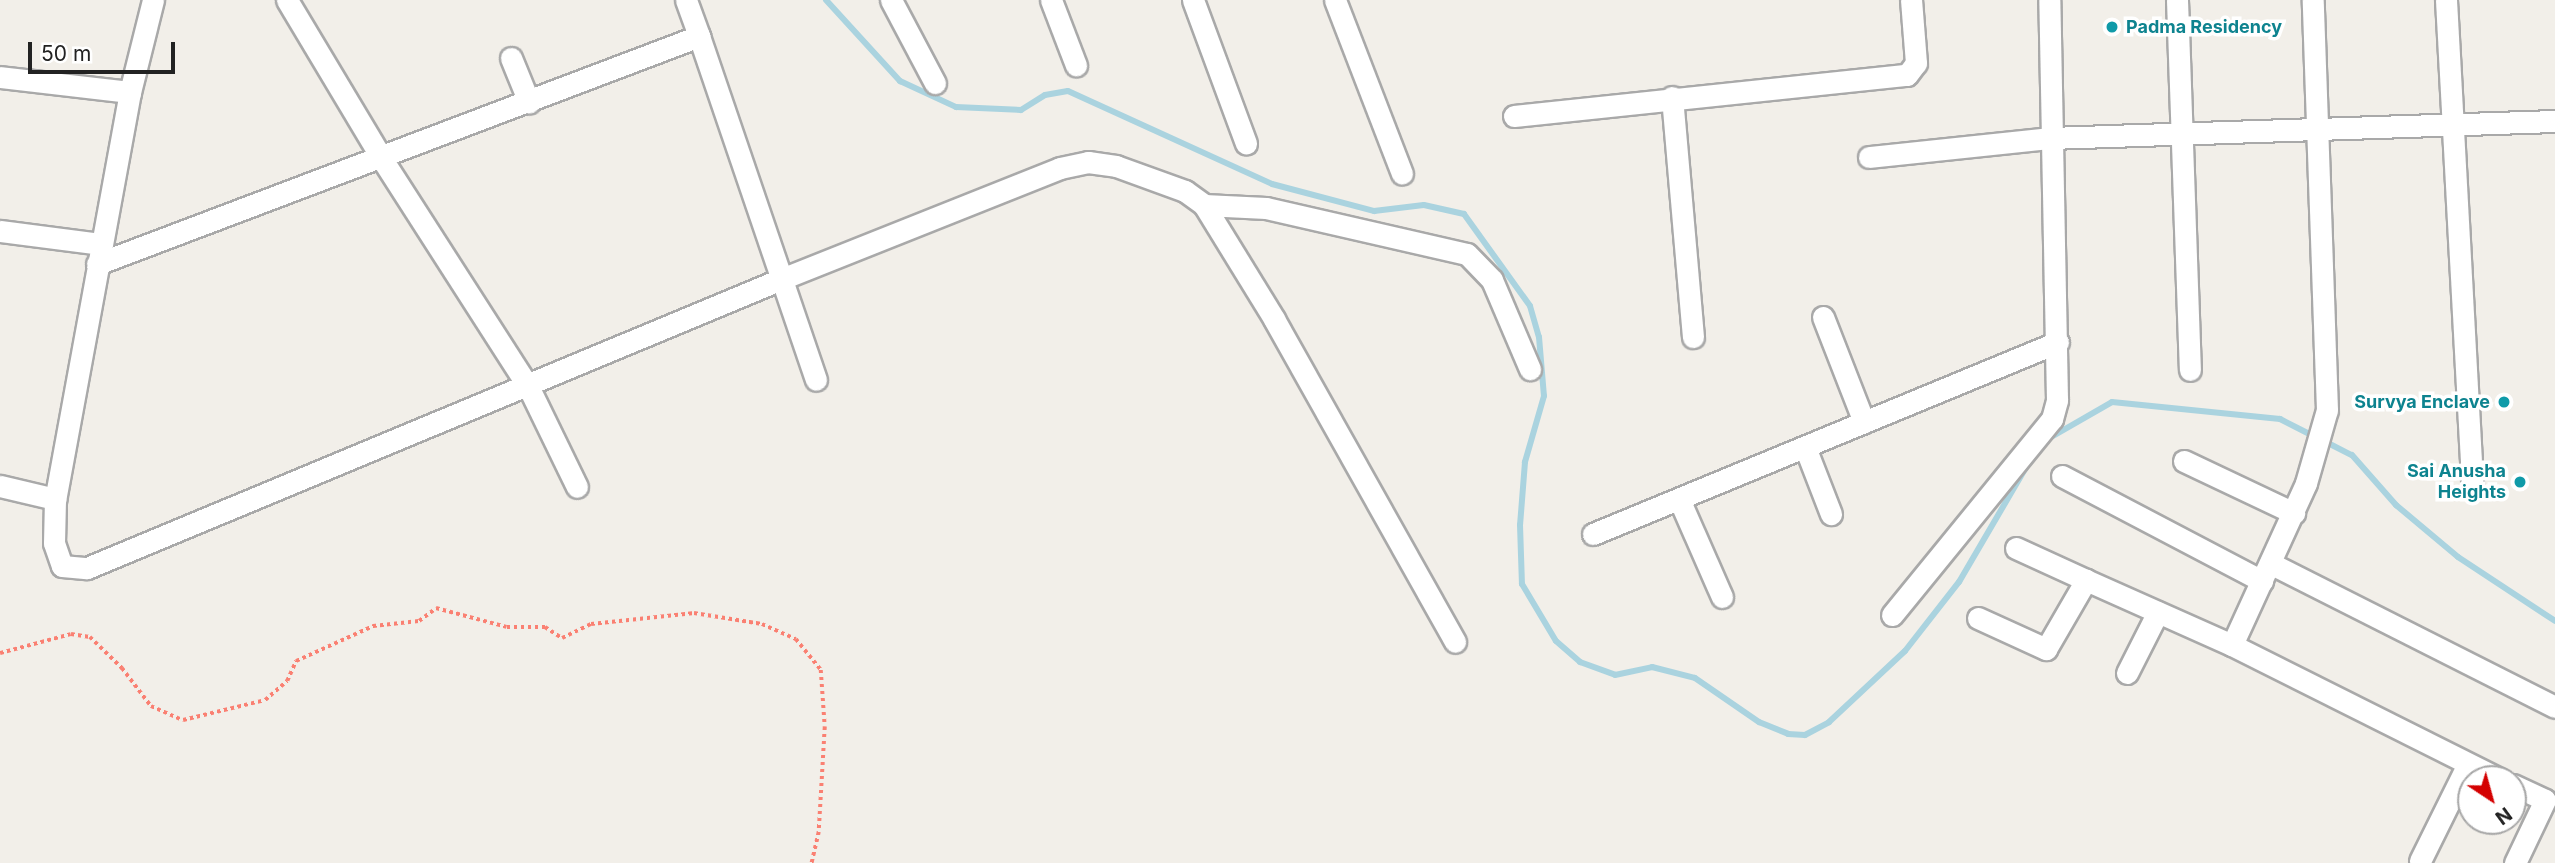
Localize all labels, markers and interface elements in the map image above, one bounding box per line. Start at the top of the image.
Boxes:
place label: Padma Residency [2126,16,2282,38]
marker: Padma Residency [2104,19,2120,35]
scale bar [32,28,178,72]
text: 50 m [41,41,91,66]
place label: Survya Enclave [2354,391,2490,413]
marker: Survya Enclave [2496,394,2512,410]
place label: Sai Anusha Heights [2407,461,2506,504]
marker: Sai Anusha Heights [2512,474,2528,490]
north arrow [2457,765,2527,835]
text: N [2491,802,2516,829]

